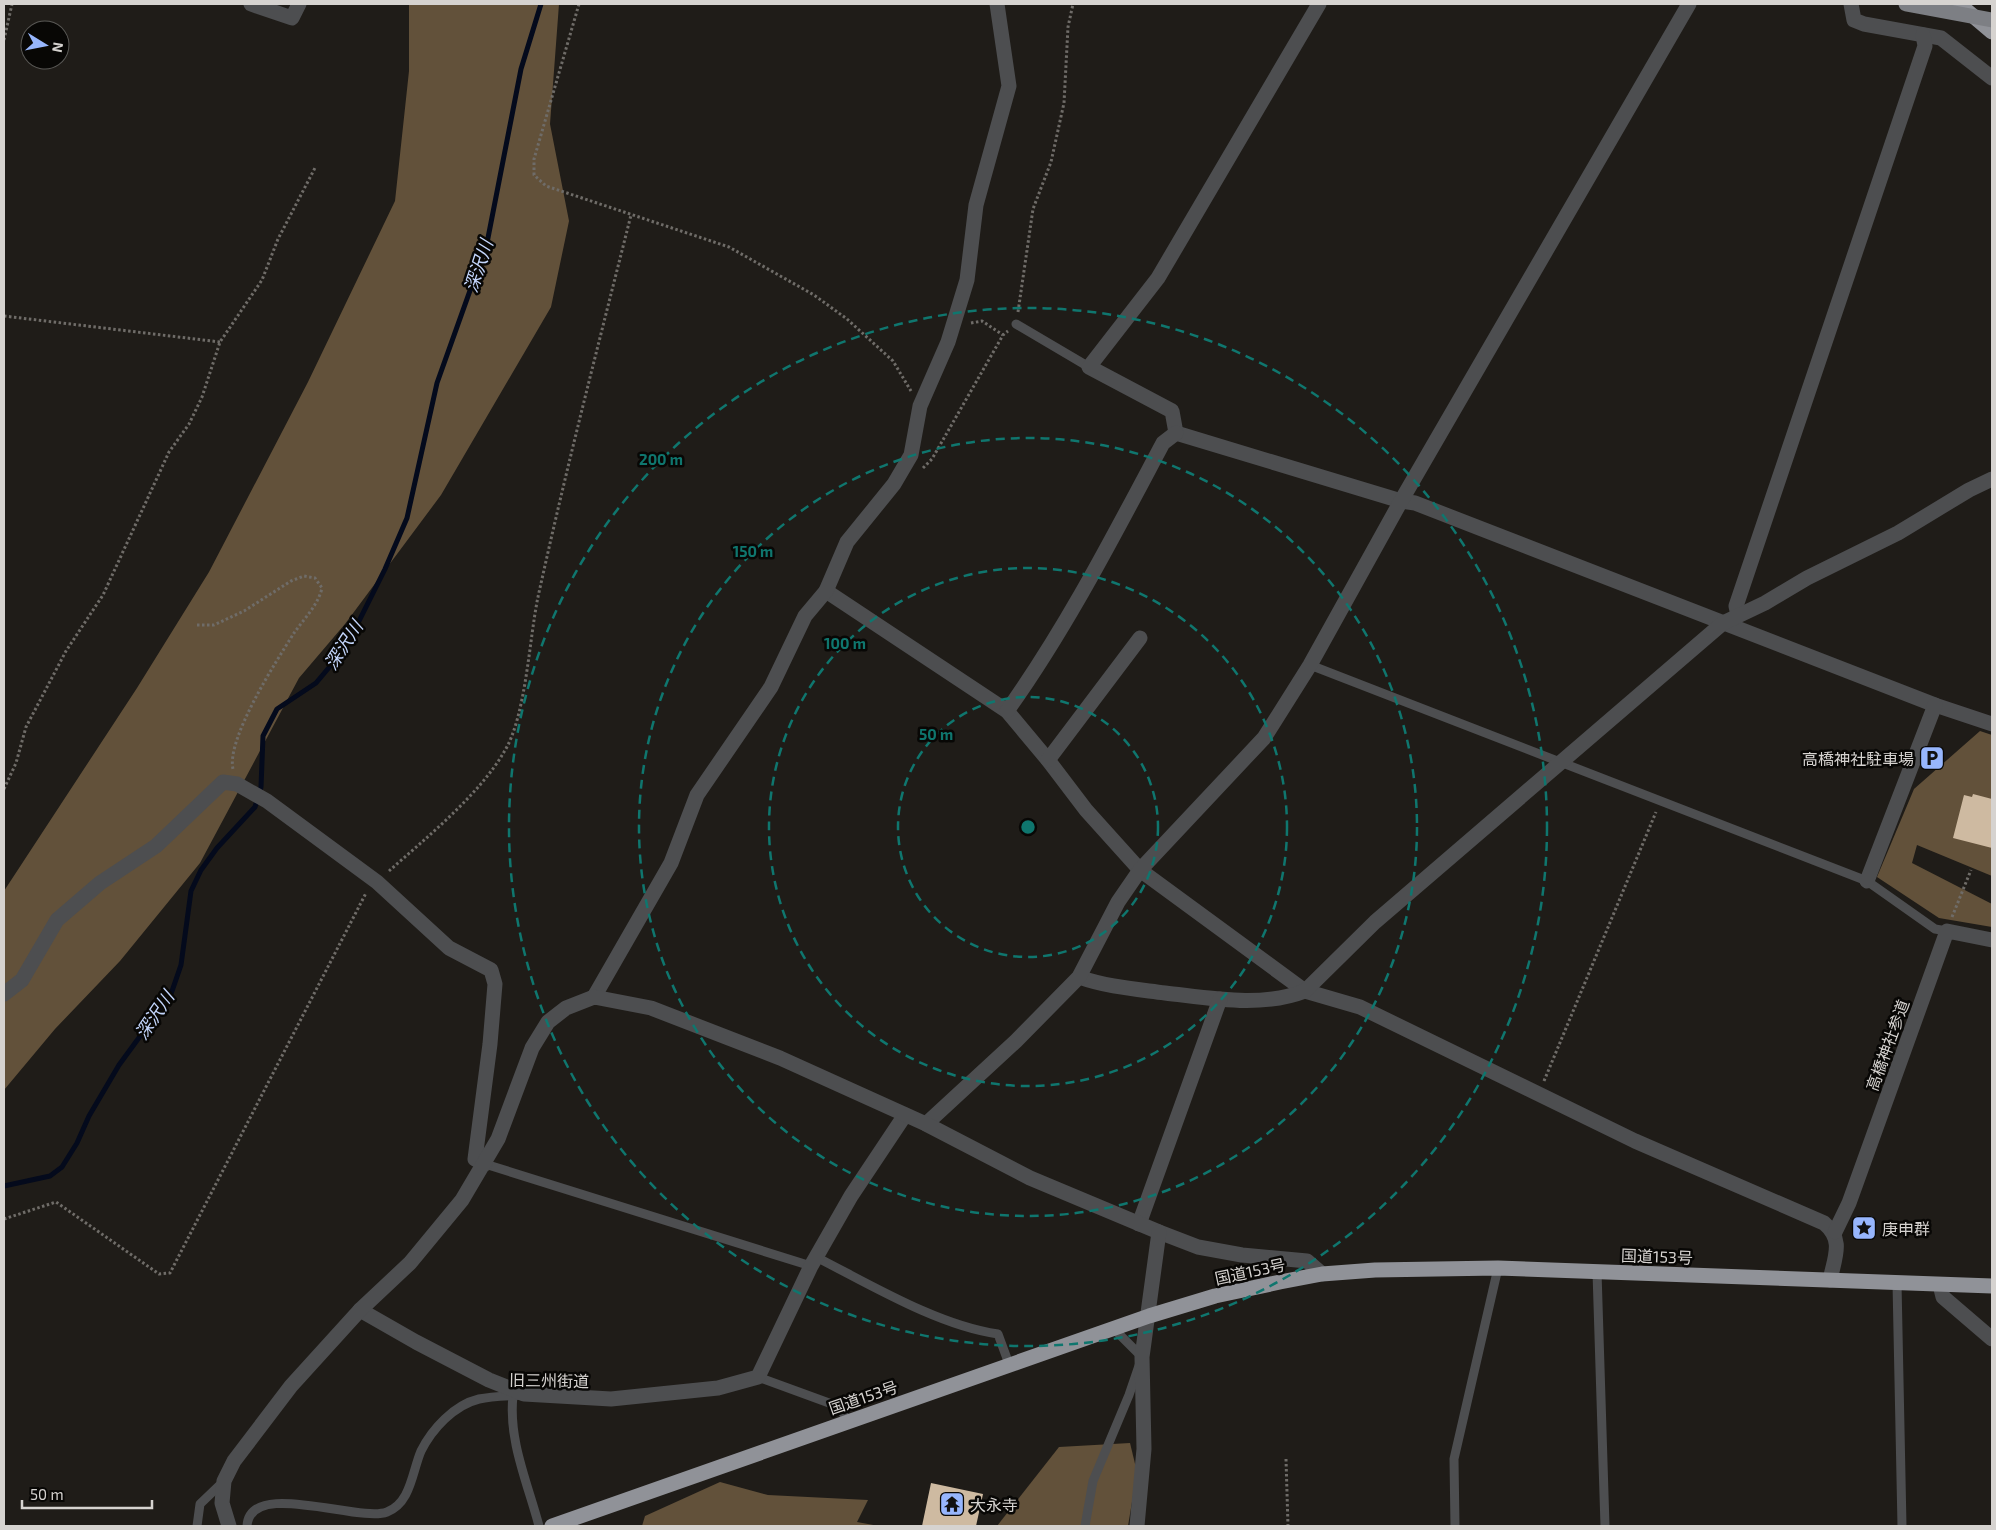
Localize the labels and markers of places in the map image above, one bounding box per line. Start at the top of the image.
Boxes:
parking icon: 高橋神社駐車場 [1919,745,1945,771]
place label: 高橋神社駐車場 [1802,749,1914,768]
centre of rings [1019,818,1037,836]
place icon: 庚申群 [1851,1215,1877,1241]
place label: 庚申群 [1882,1219,1930,1238]
temple icon: 大永寺 [939,1491,965,1517]
place label: 大永寺 [970,1495,1018,1514]

